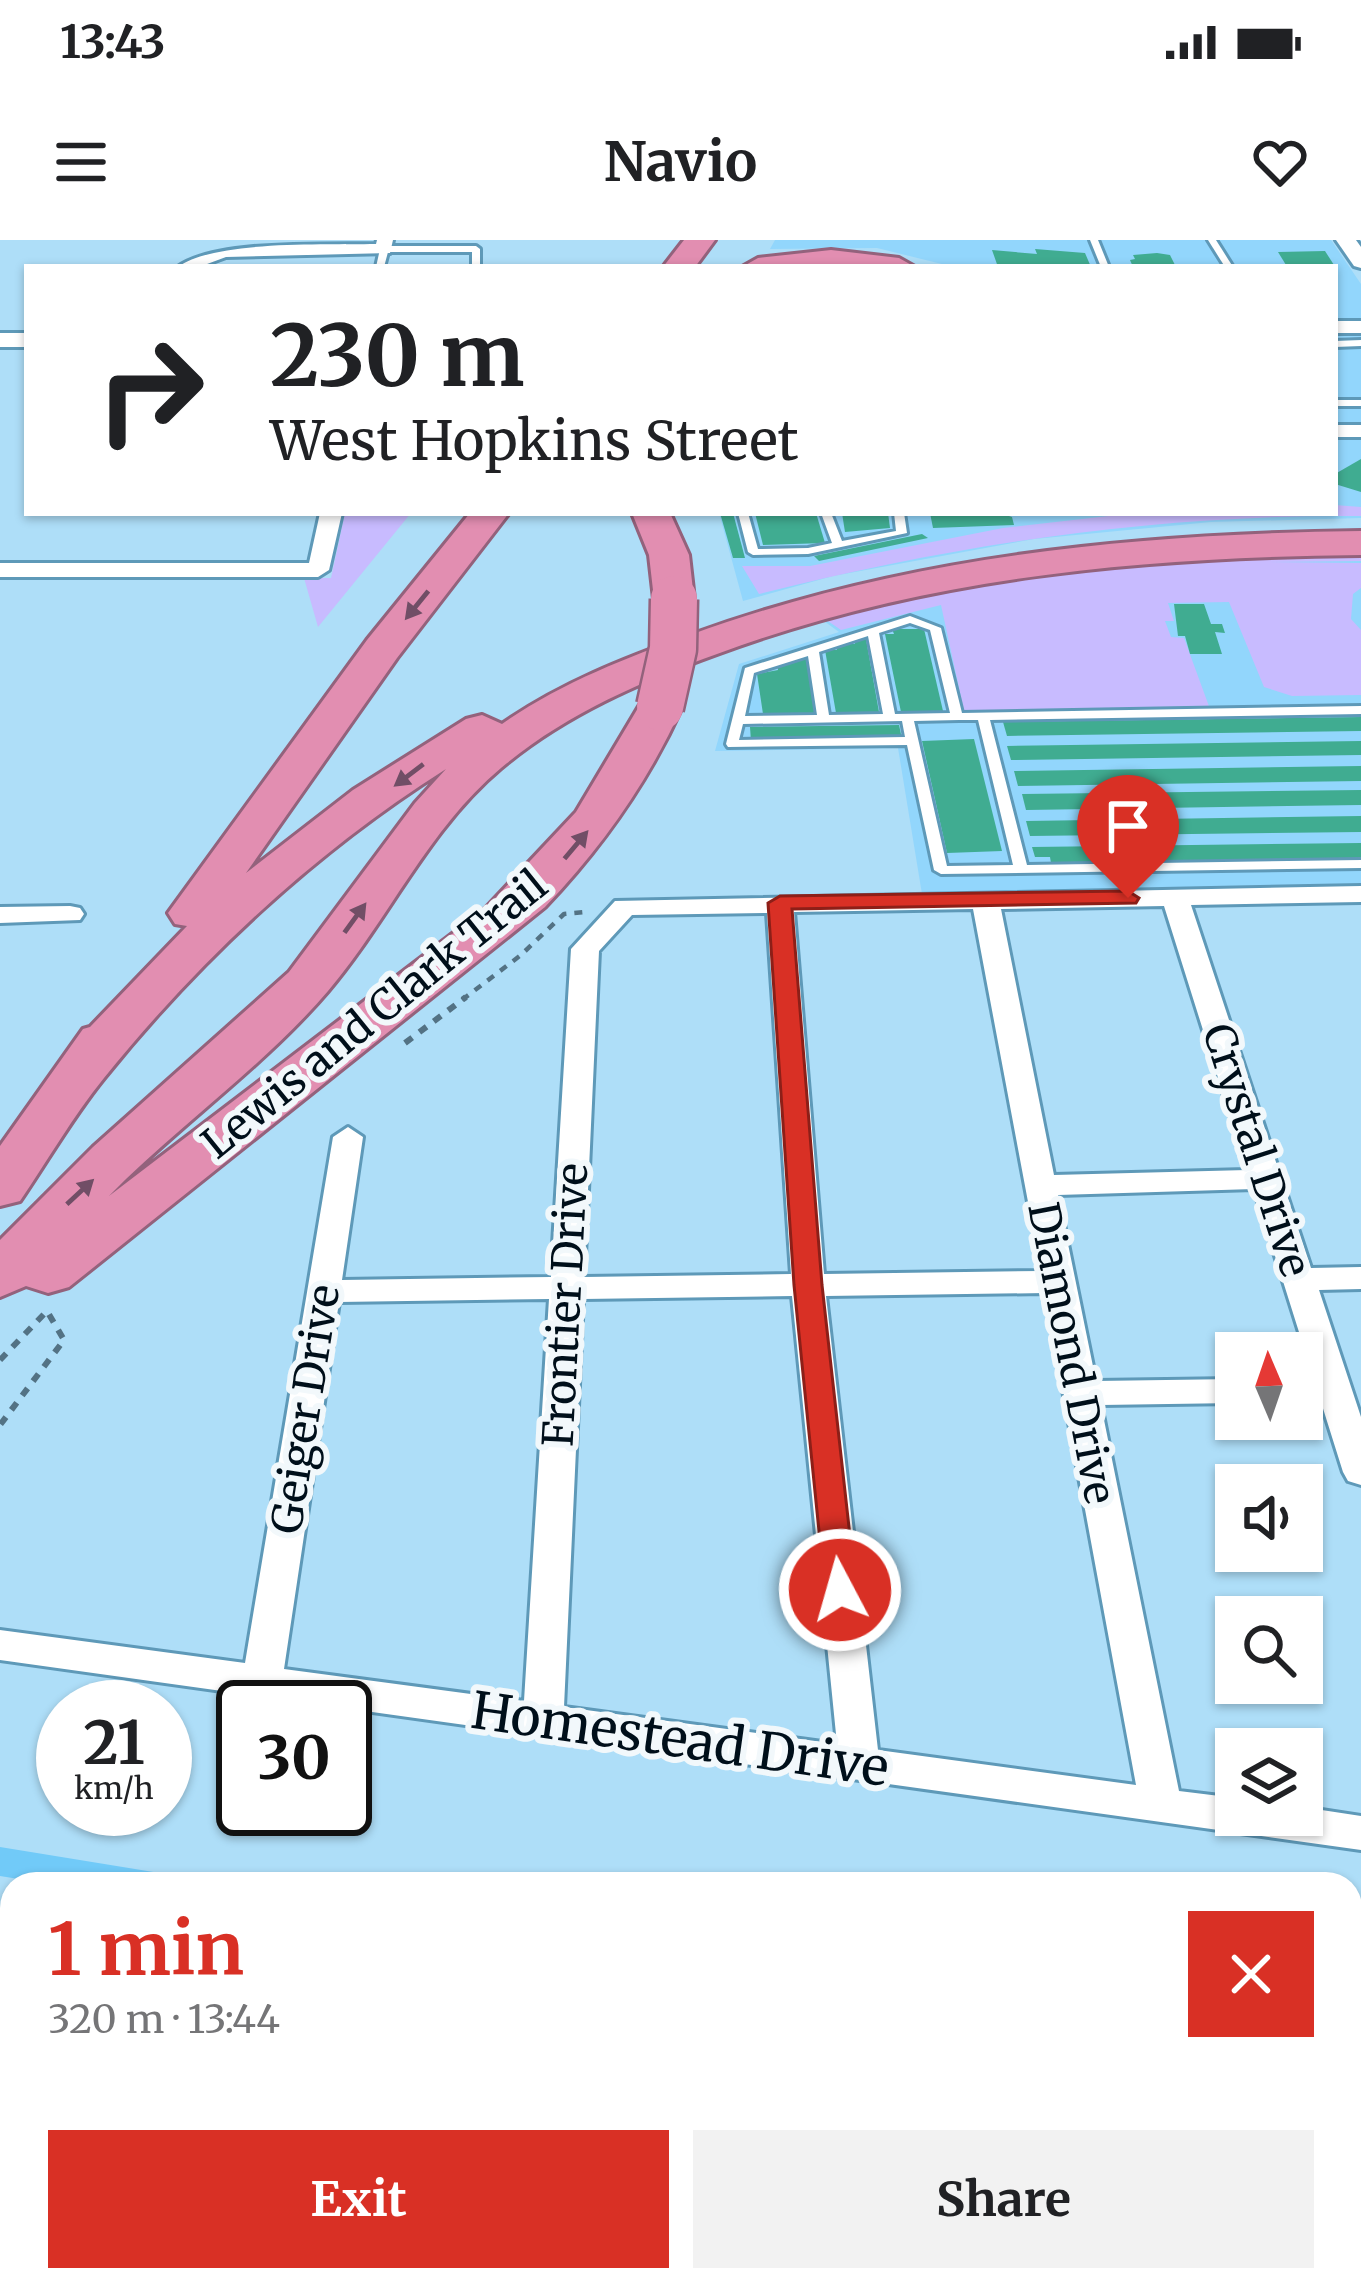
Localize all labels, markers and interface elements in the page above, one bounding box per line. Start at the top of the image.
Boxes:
text: 13:43 [60,14,165,70]
text: Navio [604,128,757,196]
icon: menu [48,129,114,195]
icon: heart [1247,129,1313,195]
text: 230 m [270,303,525,409]
icon: right [72,312,228,468]
text: West Hopkins Street [270,407,799,475]
one-way arrow [405,589,430,620]
one-way arrow [393,762,425,786]
pin [1077,775,1179,898]
icon: arrive [1095,793,1161,859]
one-way arrow [563,830,589,860]
street label: Lewis and Clark Trail [191,859,557,1169]
one-way arrow [343,902,367,934]
street label: Crystal Drive [1192,1017,1322,1283]
street label: Frontier Drive [532,1162,598,1448]
one-way arrow [65,1179,94,1207]
street label: Diamond Drive [1017,1198,1127,1508]
street label: Geiger Drive [260,1281,351,1537]
north arrow [1215,1332,1323,1440]
map controls [1215,1332,1323,1836]
button: sound [1215,1464,1323,1572]
position arrow [777,1527,903,1653]
button: search [1215,1596,1323,1704]
street label: Homestead Drive [467,1678,893,1800]
speed limit sign: 30 [216,1680,372,1836]
text: 21 [83,1705,145,1780]
button: layers [1215,1728,1323,1836]
text: km/h [74,1769,154,1807]
text: 1 min [48,1904,244,1995]
button: close [1188,1911,1314,2037]
text: 320 m · 13:44 [48,1995,280,2044]
button: Exit [48,2130,669,2268]
button: Share [693,2130,1314,2268]

